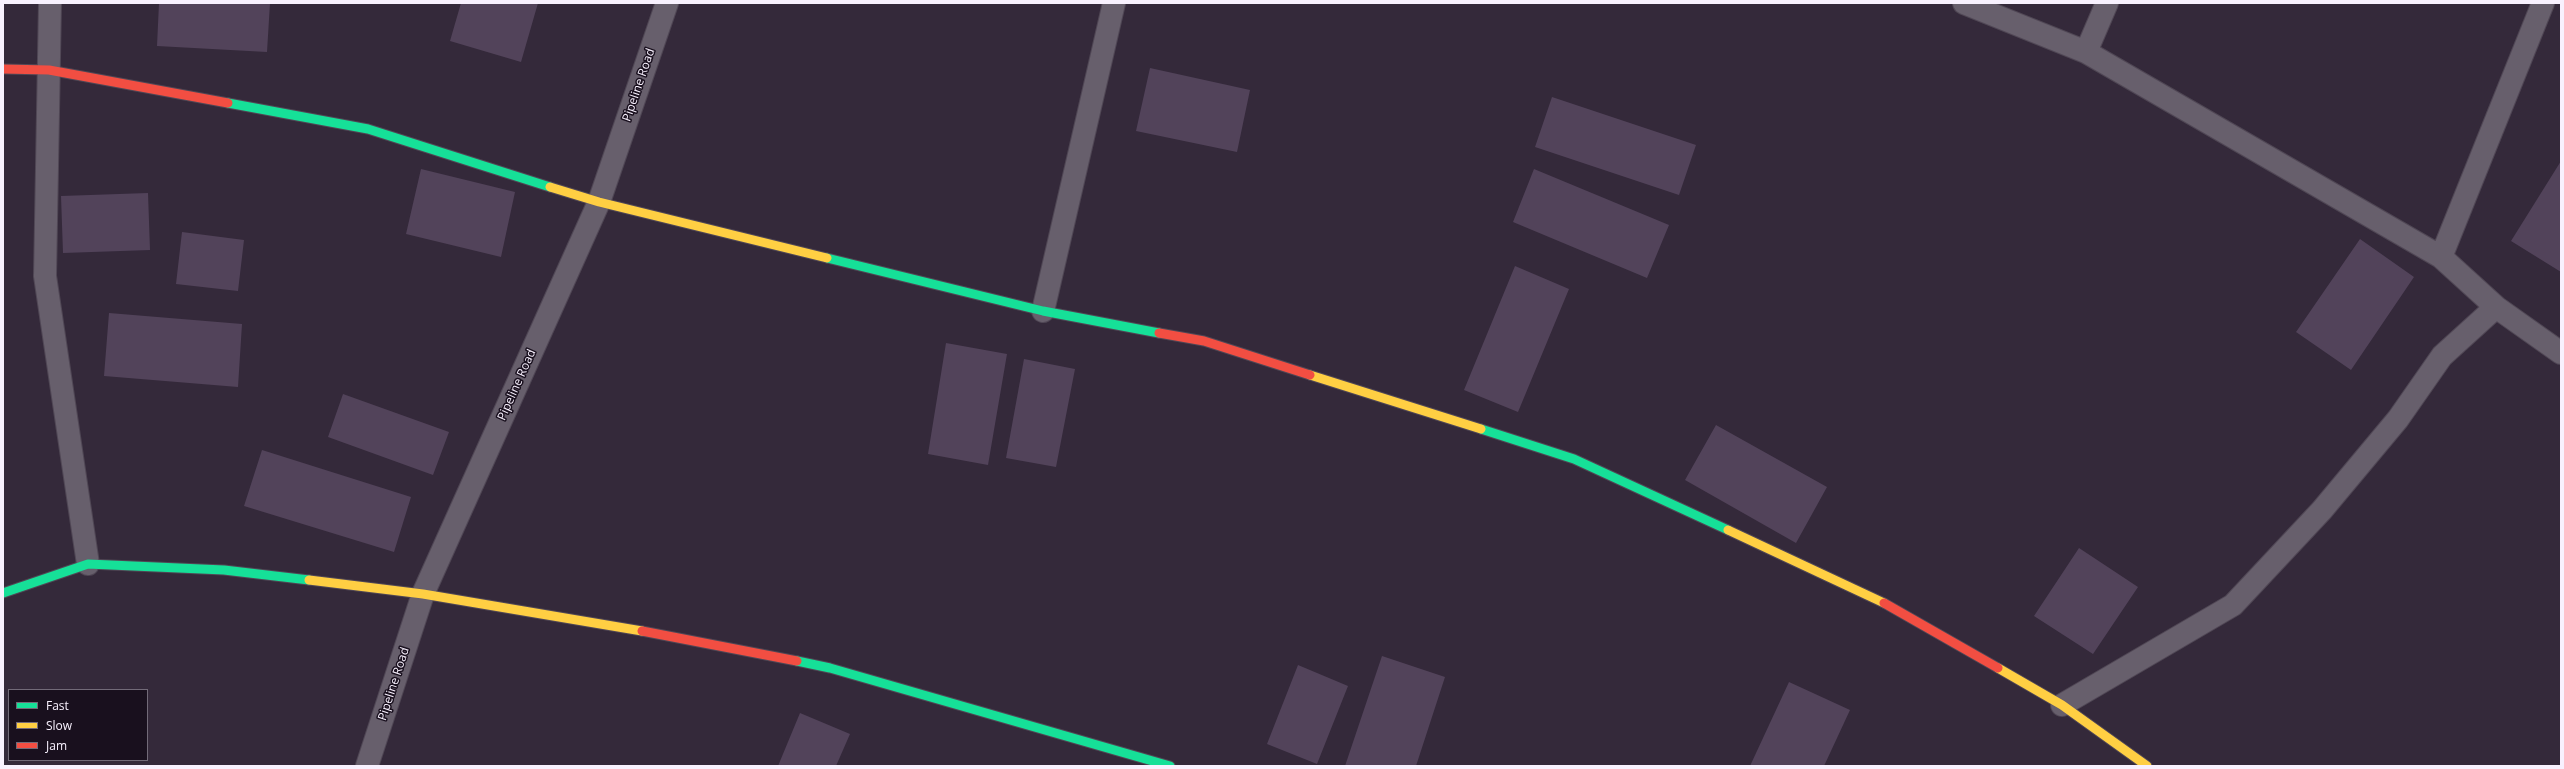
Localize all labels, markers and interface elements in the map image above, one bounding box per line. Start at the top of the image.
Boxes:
street label: Pipeline Road [620,47,658,123]
street label: Pipeline Road [495,347,539,423]
street label: Pipeline Road [375,646,413,722]
legend [8,689,148,761]
text: Fast [46,697,69,714]
text: Slow [46,717,72,734]
text: Jam [46,737,67,754]

